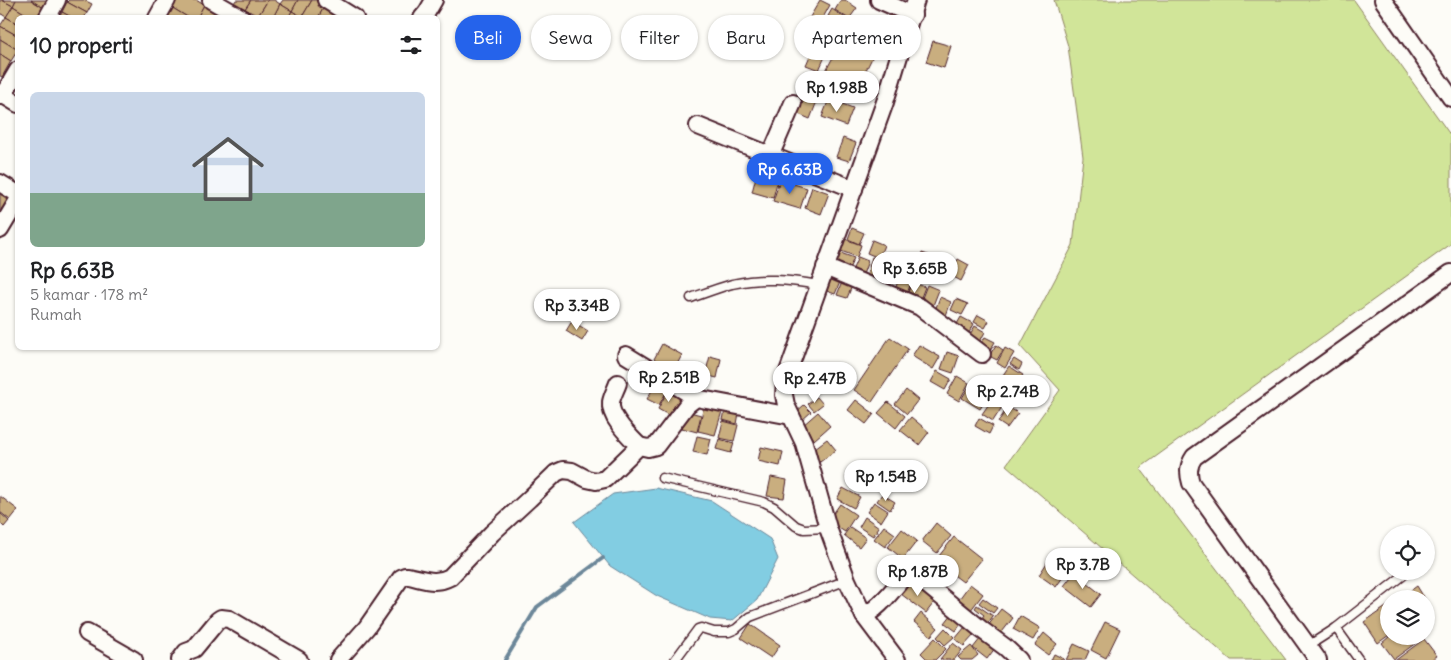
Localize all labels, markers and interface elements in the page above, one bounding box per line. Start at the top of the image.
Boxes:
chip: Beli [455,15,521,60]
chip: Sewa [531,15,611,60]
chip: Filter [621,15,698,60]
chip: Baru [708,15,784,60]
chip: Apartemen [794,15,921,60]
icon: filters [397,31,425,59]
text: 10 properti [30,32,133,59]
pin: Rp 1.98B [785,70,889,113]
text: Rp 1.98B [806,77,868,97]
icon: home [183,124,273,214]
pin: Rp 6.63B [738,152,842,195]
text: Rp 6.63B [758,159,822,179]
pin: Rp 3.65B [863,252,967,294]
text: Rp 6.63B [30,257,115,284]
text: Rp 3.65B [883,258,947,278]
text: 5 kamar · 178 m² [30,284,148,304]
pin: Rp 3.34B [525,288,629,331]
text: Rp 3.34B [545,295,609,315]
text: Rumah [30,304,82,324]
pin: Rp 2.51B [617,360,721,403]
pin: Rp 2.47B [763,362,867,404]
text: Rp 2.51B [638,367,700,387]
text: Rp 2.47B [784,368,846,388]
pin: Rp 2.74B [956,374,1060,417]
text: Rp 2.74B [977,381,1039,401]
pin: Rp 1.54B [834,460,938,502]
text: Rp 1.54B [855,466,917,486]
map controls [1380,525,1435,645]
button: locate [1380,525,1435,580]
pin: Rp 3.7B [1037,548,1129,590]
pin: Rp 1.87B [866,554,970,597]
text: Rp 3.7B [1056,554,1110,574]
text: Rp 1.87B [888,561,948,581]
button: layers [1380,590,1435,645]

